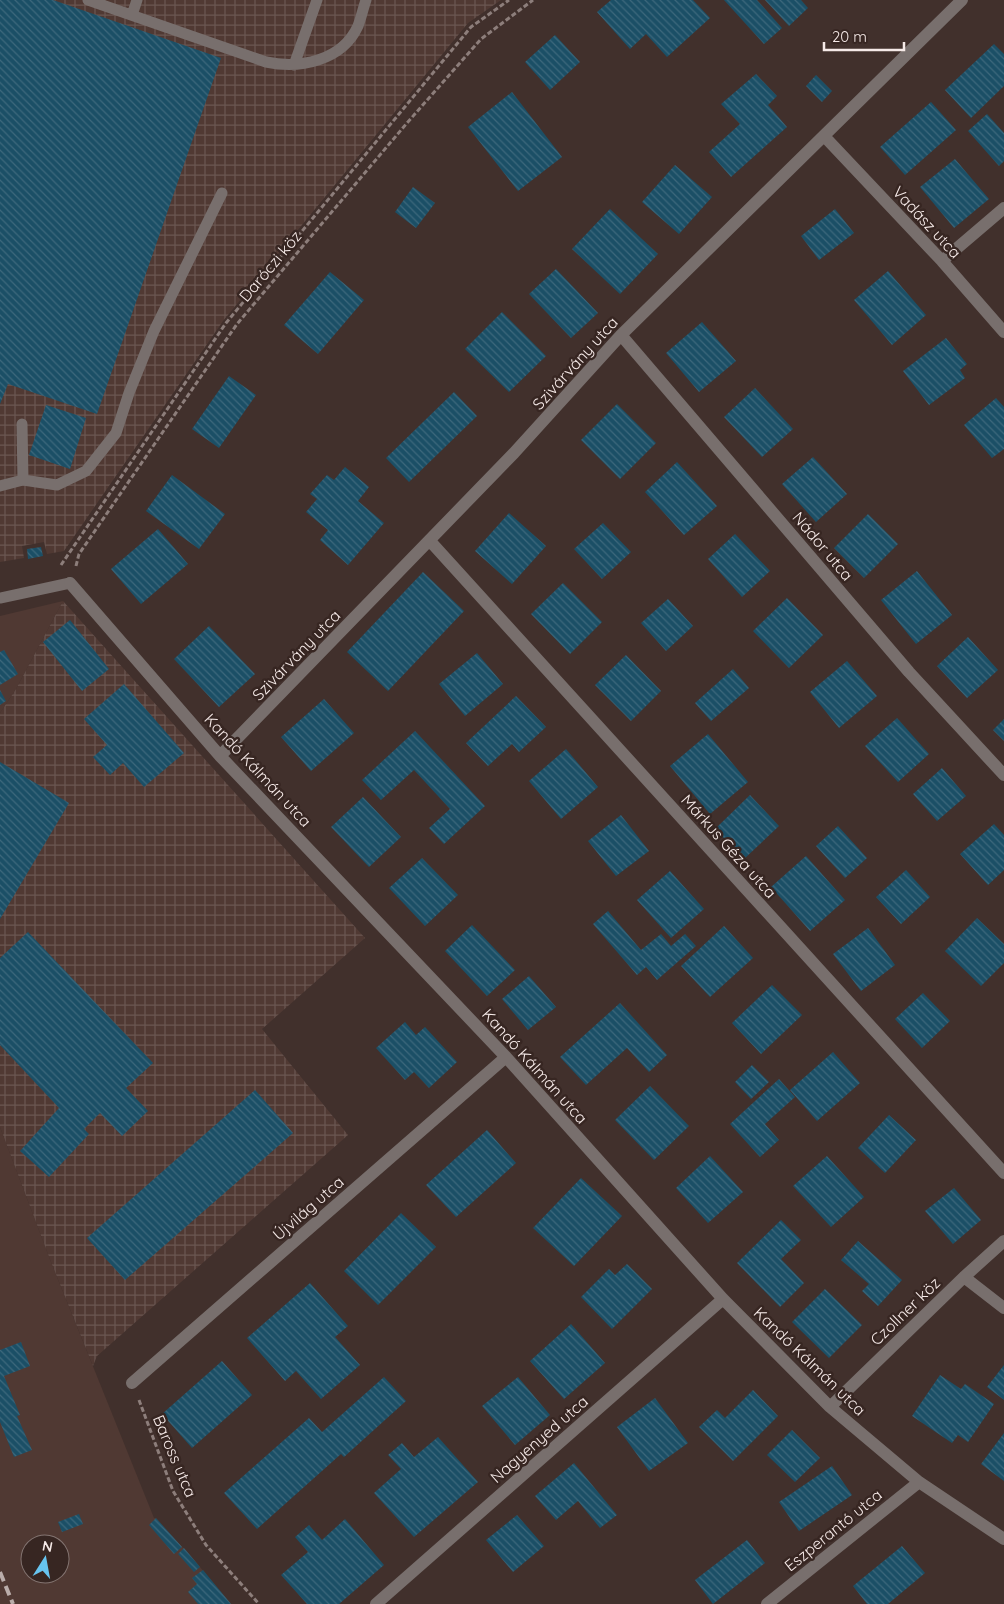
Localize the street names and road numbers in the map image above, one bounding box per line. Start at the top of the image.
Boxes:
street label: Vadász utca [888,182,966,262]
street label: Daróczi köz [235,226,305,306]
street label: Szivárvány utca [528,312,622,414]
street label: Nádor utca [788,508,858,584]
street label: Szivárvány utca [248,605,344,705]
street label: Kandó Kálmán utca [200,709,316,831]
street label: Márkus Géza utca [677,790,781,902]
street label: Kandó Kálmán utca [478,1004,592,1128]
street label: Újvilág utca [268,1172,348,1244]
street label: Czollner köz [866,1273,944,1349]
street label: Kandó Kálmán utca [750,1302,870,1420]
street label: Nagyenyed utca [486,1391,592,1487]
street label: Baross utca [149,1412,201,1500]
street label: Eszperantó utca [780,1485,886,1575]

